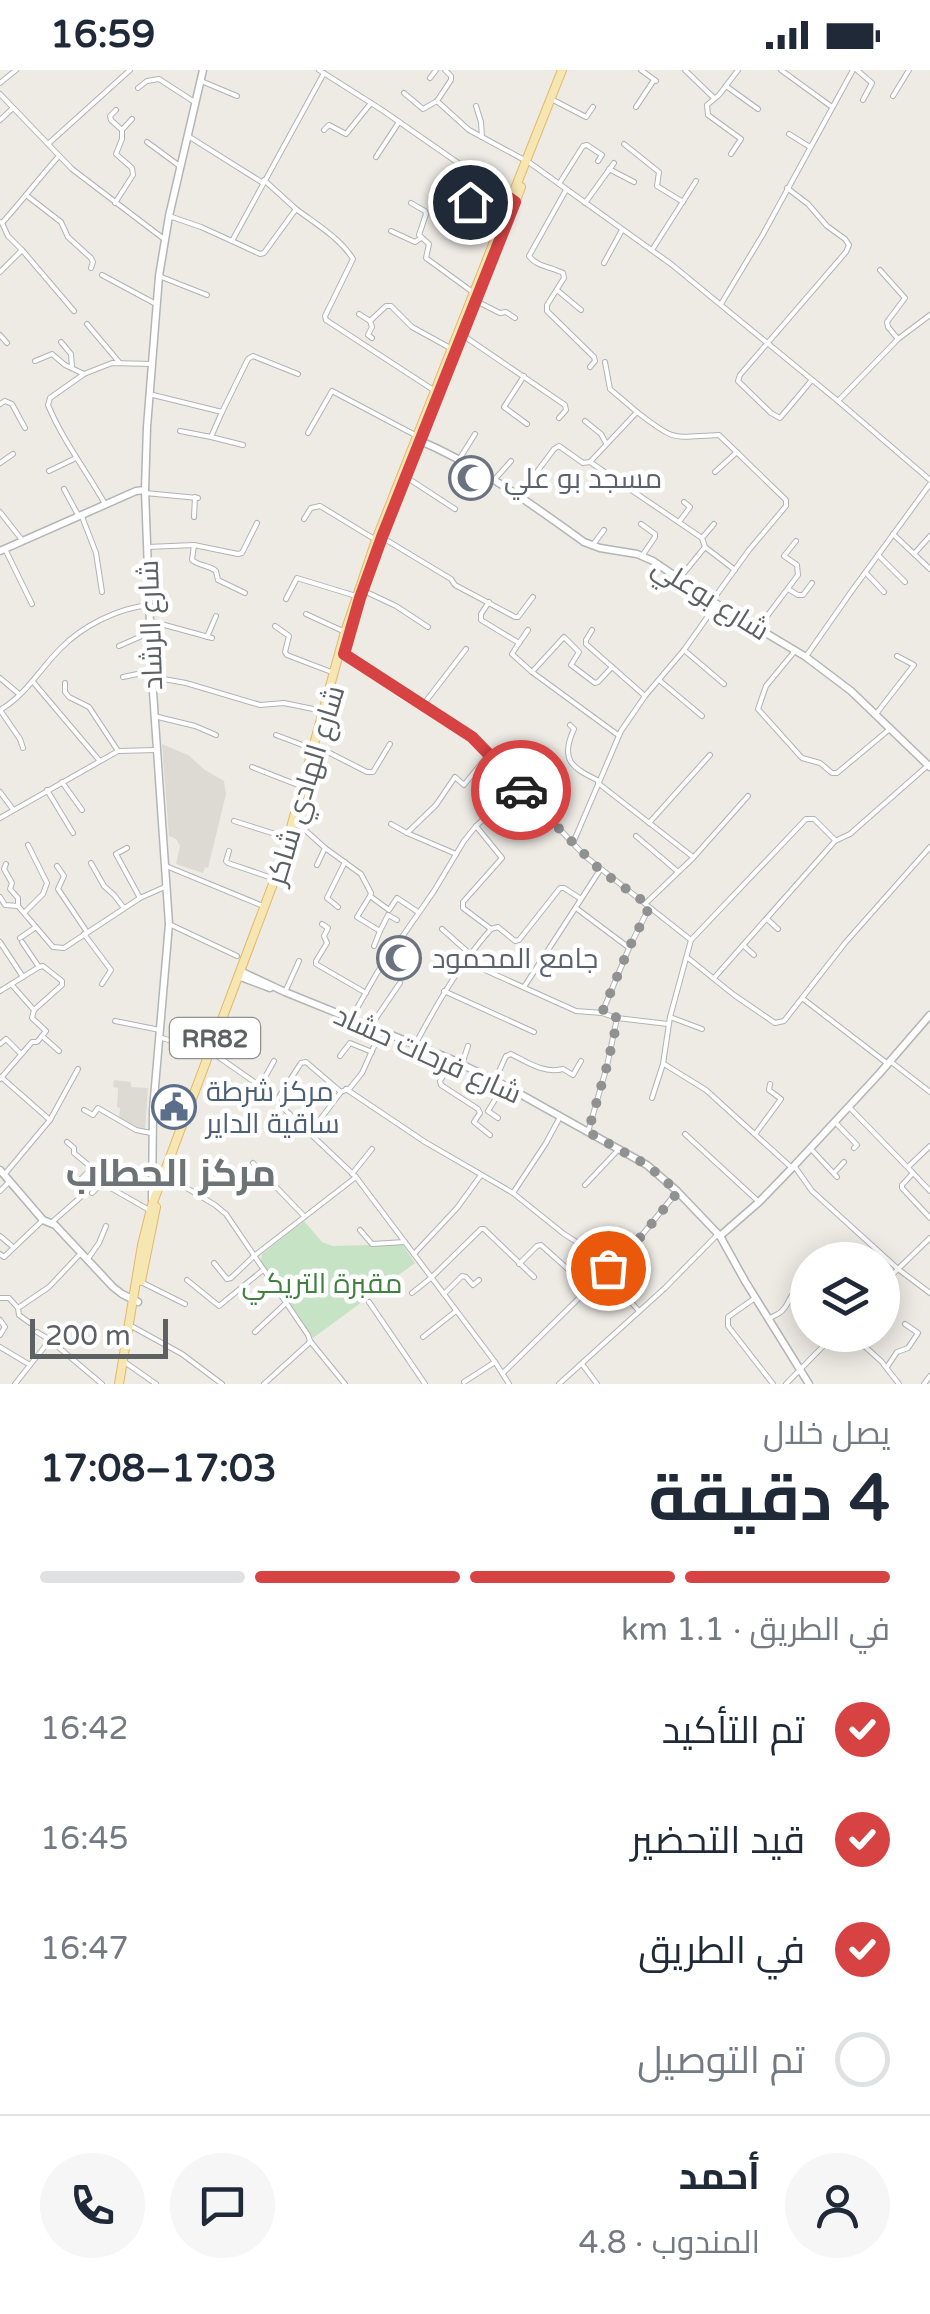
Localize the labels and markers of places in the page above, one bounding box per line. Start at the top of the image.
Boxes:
pin [428,160,513,245]
mosque icon: مسجد بو علي [448,455,494,501]
place label: مسجد بو علي [504,462,662,500]
mosque icon: جامع المحمود [376,935,422,981]
place label: جامع المحمود [432,942,598,977]
place label: مركز شرطة ساقية الداير [204,1075,340,1141]
public building icon: مركز شرطة ساقية الداير [151,1084,197,1130]
pin [566,1226,651,1311]

